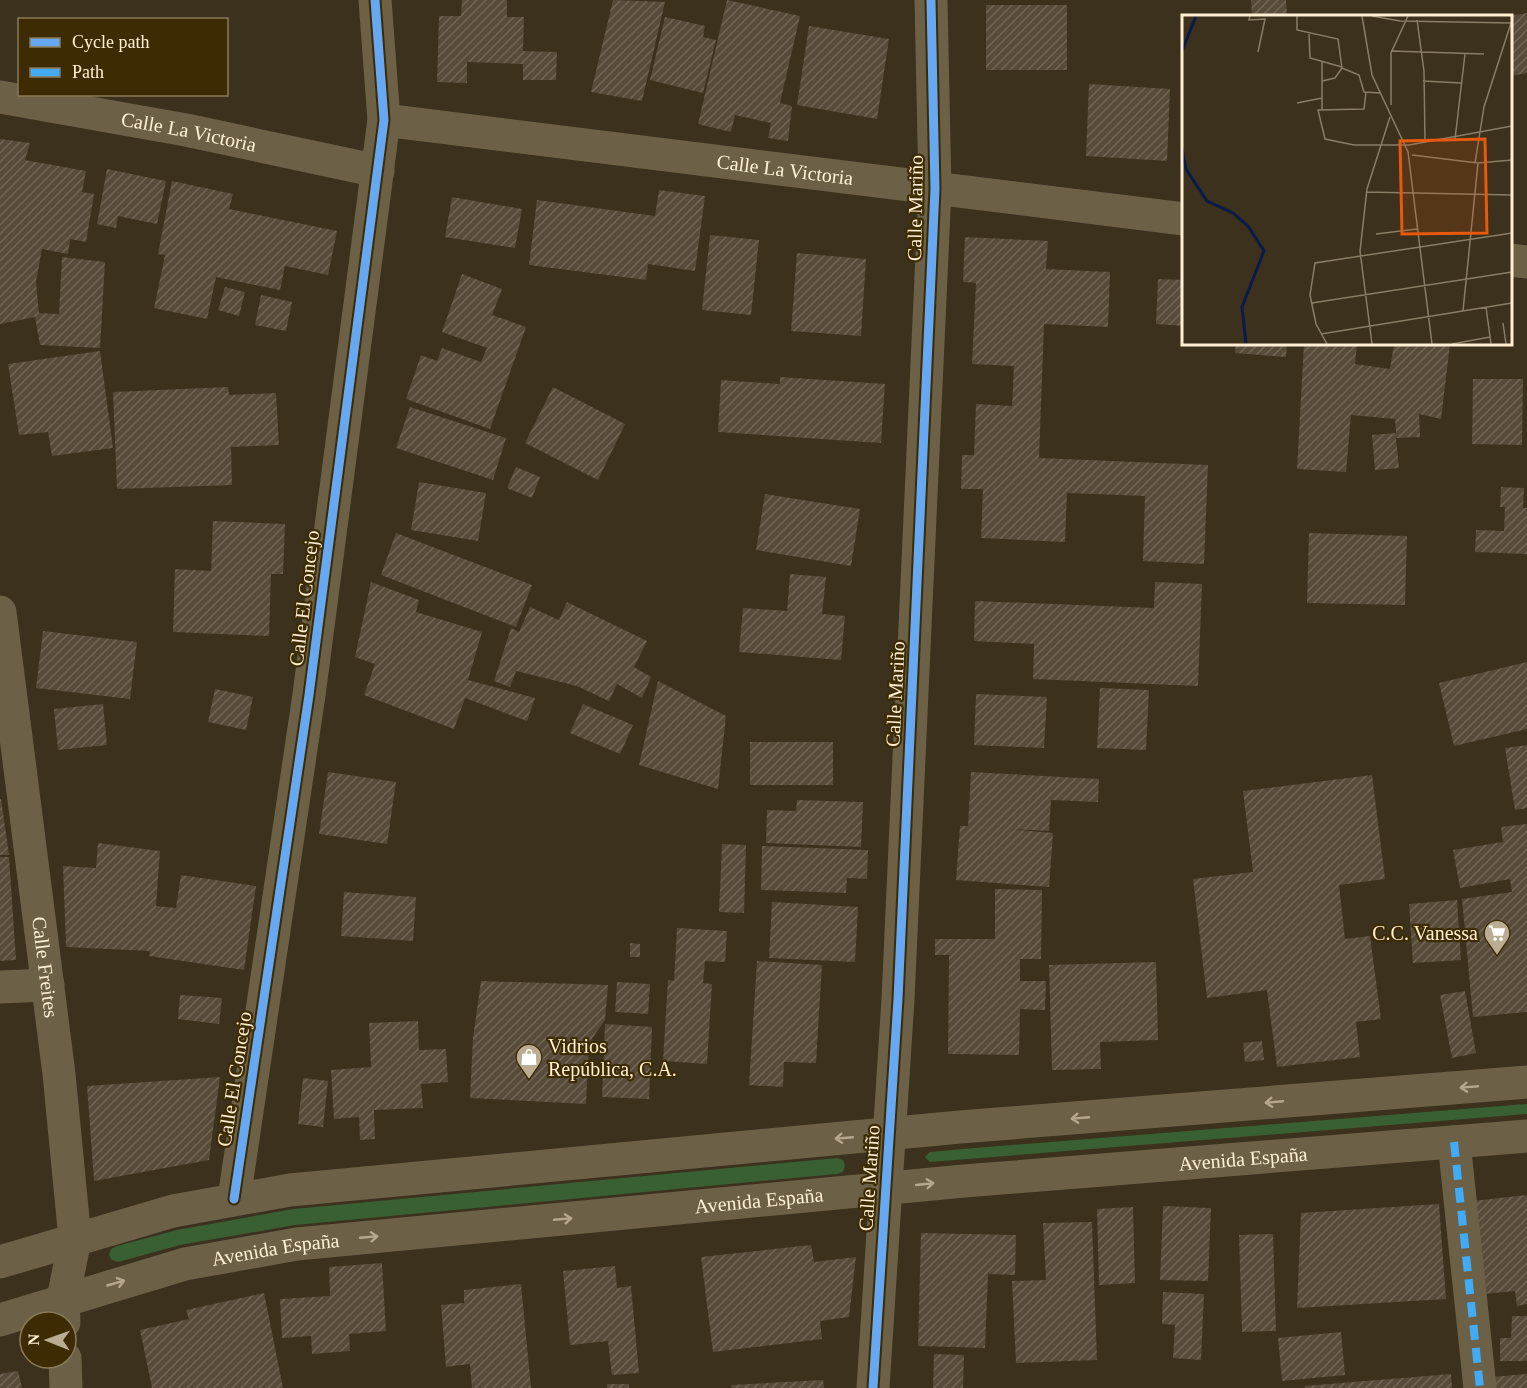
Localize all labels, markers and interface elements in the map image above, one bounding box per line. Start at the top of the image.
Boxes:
inset map [1182,15,1512,345]
legend [18,18,228,96]
text: Cycle path [72,32,149,52]
text: Path [72,62,104,82]
street label: Calle La Victoria [119,108,259,156]
street label: Calle La Victoria [715,150,855,189]
street label: Calle Mariño [903,155,927,261]
street label: Calle El Concejo [285,529,324,667]
street label: Calle Mariño [881,640,909,748]
street label: Calle Freites [28,915,63,1019]
supermarket icon: C.C. Vanessa [1482,918,1512,956]
place label: C.C. Vanessa [1372,922,1478,944]
street label: Calle El Concejo [212,1010,257,1148]
place label: Vidrios República, C.A. [548,1035,677,1081]
shop icon: Vidrios República, C.A. [514,1042,544,1080]
one-way arrow [1459,1081,1479,1092]
one-way arrow [1265,1097,1285,1108]
one-way arrow [1070,1112,1090,1123]
street label: Calle Mariño [854,1124,884,1232]
one-way arrow [834,1133,854,1144]
street label: Avenida España [1178,1143,1308,1175]
one-way arrow [914,1179,934,1190]
street label: Avenida España [694,1183,824,1217]
one-way arrow [553,1213,573,1224]
street label: Avenida España [210,1229,340,1270]
one-way arrow [359,1231,379,1242]
one-way arrow [106,1277,125,1288]
north arrow [18,1310,78,1370]
text: N [25,1333,42,1346]

